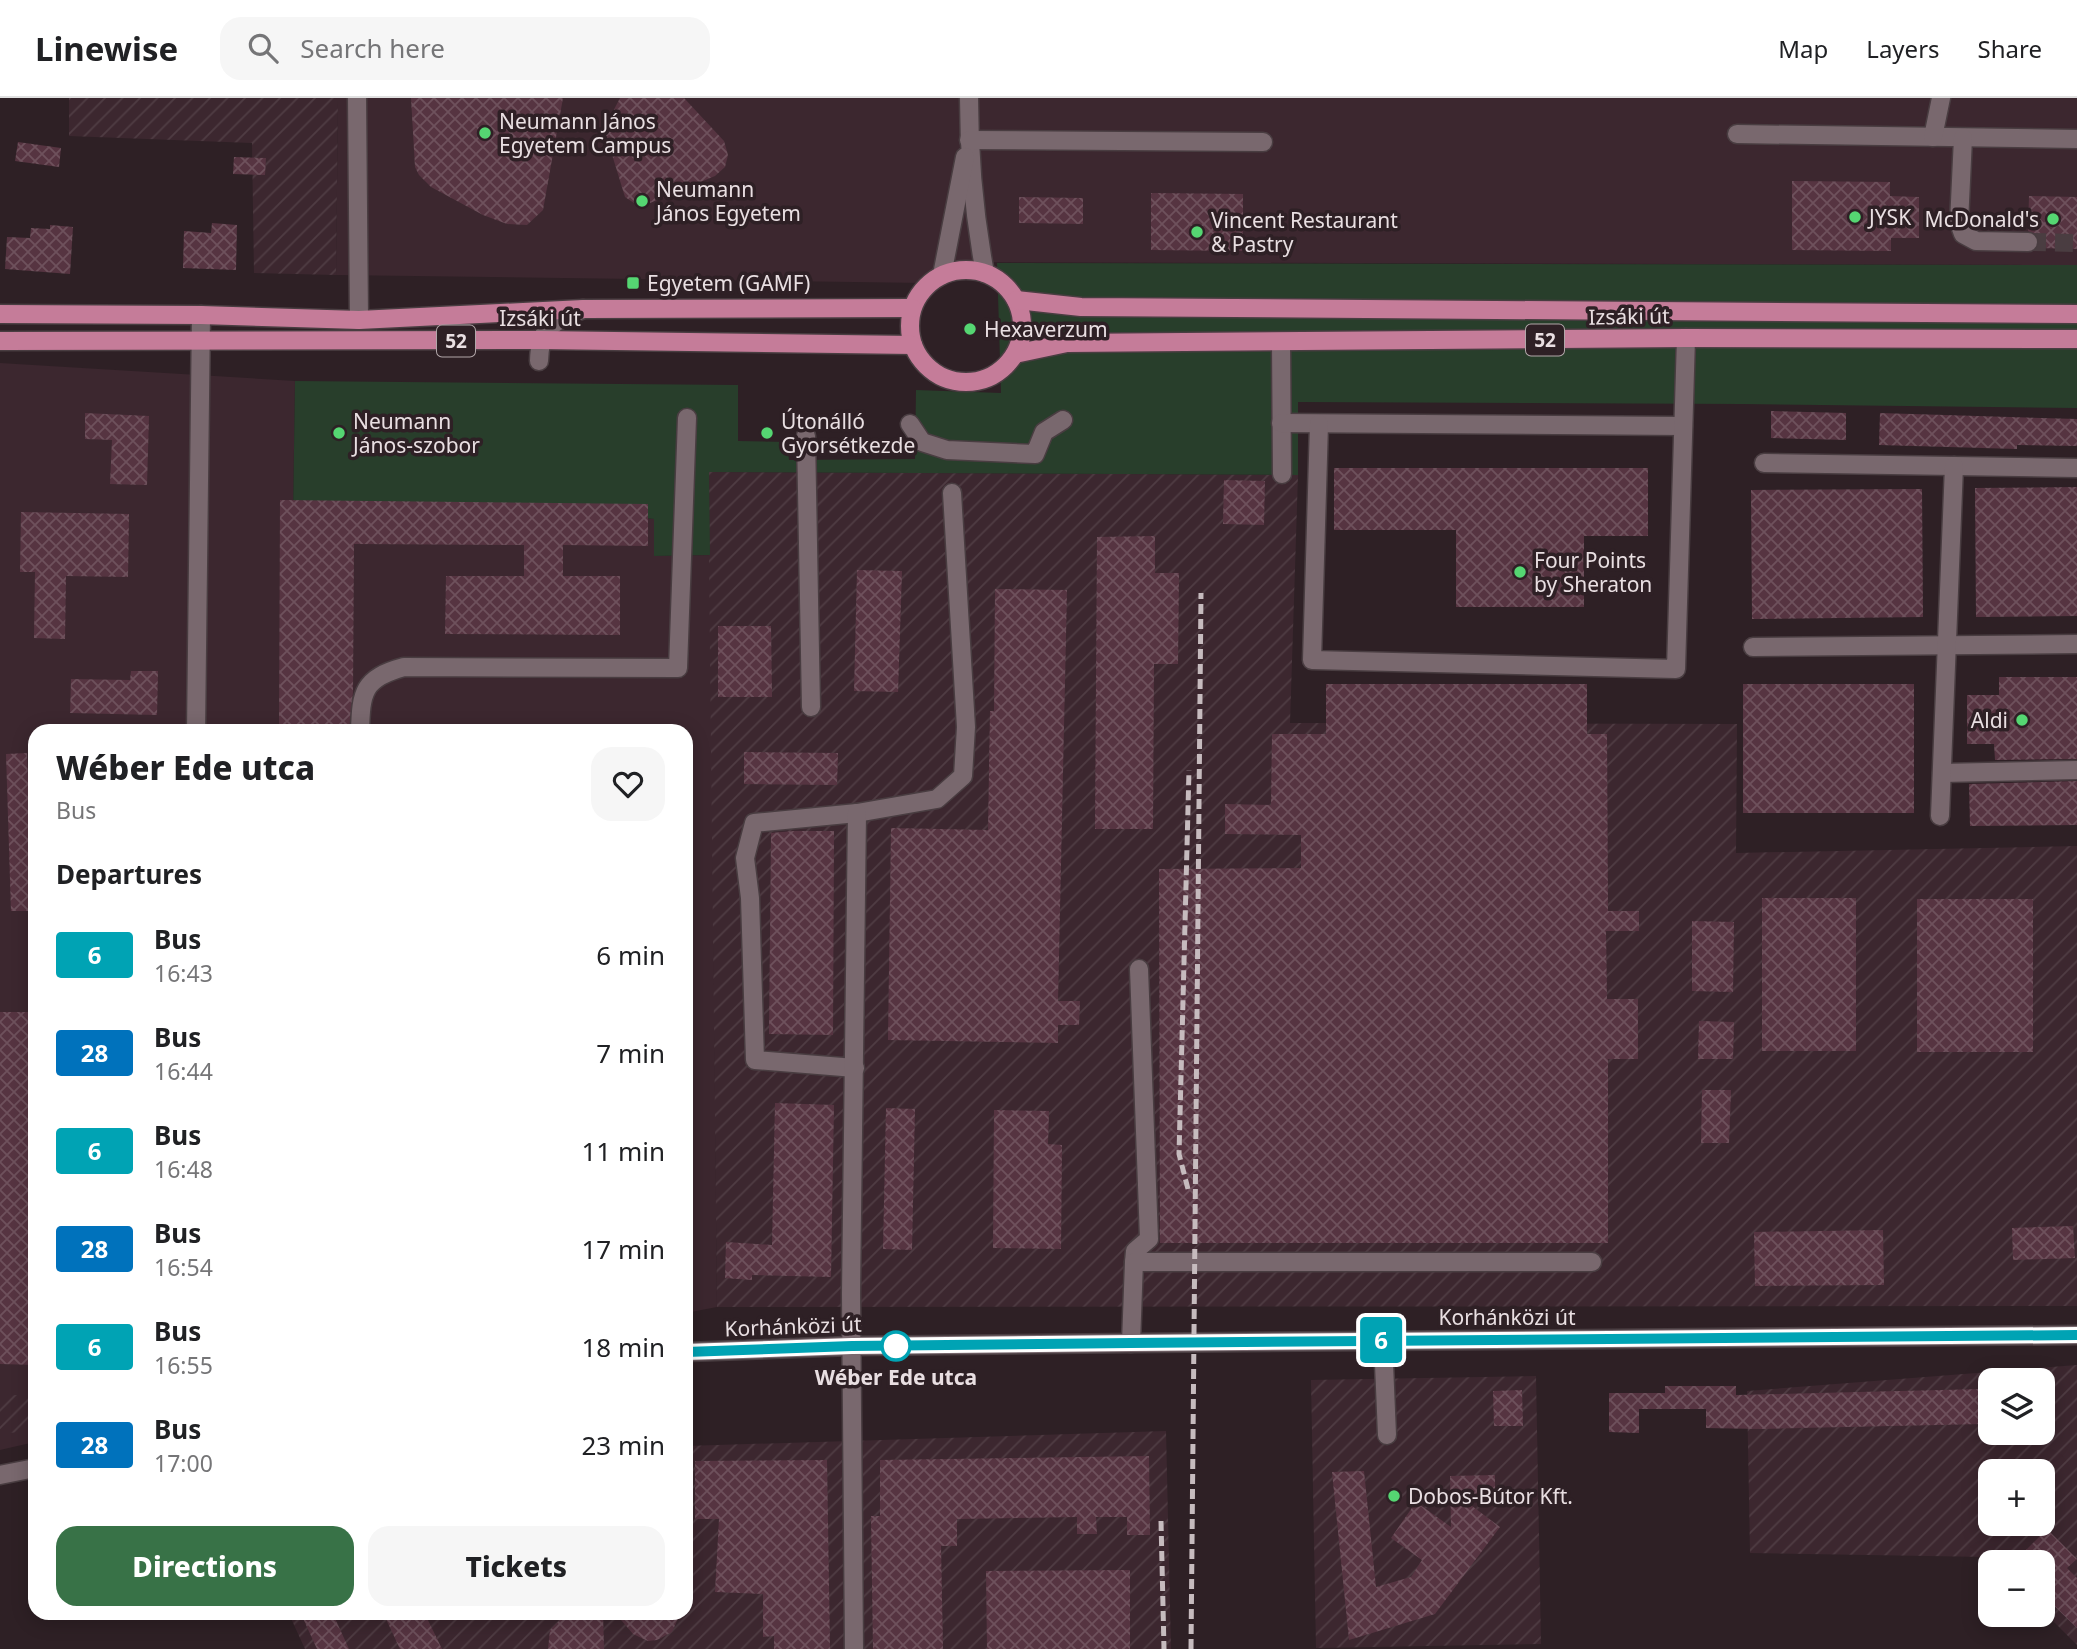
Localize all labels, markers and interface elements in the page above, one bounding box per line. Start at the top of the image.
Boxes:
search box [220,17,710,80]
text: Linewise [35,26,178,71]
icon: search [244,29,282,67]
text: Search here [300,30,445,66]
text: Map [1778,32,1828,65]
text: Layers [1866,32,1940,65]
text: Share [1978,32,2042,65]
place label: Neumann János Egyetem Campus [499,107,671,159]
marker: Neumann János Egyetem Campus [477,125,493,141]
place label: Neumann János Egyetem [654,175,801,227]
marker: Neumann János Egyetem [634,193,650,209]
place label: JYSK [1867,203,1911,231]
place label: McDonald's [1925,205,2039,233]
place label: Vincent Restaurant & Pastry [1211,206,1398,258]
marker: JYSK [1847,209,1863,225]
marker: McDonald's [2045,211,2061,227]
marker: Vincent Restaurant & Pastry [1189,224,1205,240]
place label: Egyetem (GAMF) [647,269,810,297]
marker: Egyetem (GAMF) [625,275,641,291]
street label: Izsáki út [1588,301,1670,331]
street label: Izsáki út [499,304,581,332]
place label: Hexaverzum [984,315,1108,343]
marker: Hexaverzum [962,321,978,337]
road number: 52 [1526,324,1564,356]
road number: 52 [437,326,475,356]
place label: Neumann János-szobor [351,407,480,459]
place label: Útonálló Gyorsétkezde [781,407,915,459]
marker: Neumann János-szobor [331,425,347,441]
marker: Útonálló Gyorsétkezde [759,425,775,441]
place label: Four Points by Sheraton [1534,546,1652,598]
marker: Four Points by Sheraton [1512,564,1528,580]
place label: Aldi [1971,706,2008,734]
marker: Aldi [2014,712,2030,728]
text: Wéber Ede utca [56,745,315,790]
button: heart [591,747,665,821]
text: Bus [56,794,96,826]
text: Departures [56,856,202,892]
text: Bus [154,921,201,957]
text: 6 min [596,937,665,973]
text: 6 [88,938,101,971]
text: 16:43 [154,957,213,989]
text: Bus [154,1019,201,1055]
text: 7 min [596,1035,665,1071]
text: 28 [81,1036,108,1069]
text: 16:44 [154,1055,213,1087]
text: Bus [154,1117,201,1153]
text: 11 min [581,1133,665,1169]
text: 6 [88,1134,101,1167]
text: 16:48 [154,1153,213,1185]
text: Bus [154,1215,201,1251]
text: 17 min [581,1231,665,1267]
text: 28 [81,1232,108,1265]
text: 16:54 [154,1251,213,1283]
street label: Korhánközi út [1438,1303,1576,1331]
street label: Korhánközi út [724,1310,862,1342]
text: Bus [154,1313,201,1349]
line badge: 6 [1358,1317,1404,1363]
text: 6 [1374,1323,1388,1356]
text: 18 min [581,1329,665,1365]
text: 6 [88,1330,101,1363]
marker: Wéber Ede utca [881,1331,911,1361]
text: 16:55 [154,1349,213,1381]
place label: Wéber Ede utca [815,1363,977,1391]
map controls [1978,1368,2055,1627]
button: layers [1978,1368,2055,1445]
text: Bus [154,1411,201,1447]
text: 23 min [581,1427,665,1463]
text: 28 [81,1428,108,1461]
text: 17:00 [154,1447,213,1479]
button: + [1978,1459,2055,1536]
place label: Dobos-Bútor Kft. [1408,1482,1573,1510]
marker: Dobos-Bútor Kft. [1386,1488,1402,1504]
button: Directions [56,1526,354,1606]
button: Tickets [368,1526,665,1606]
button: − [1978,1550,2055,1627]

